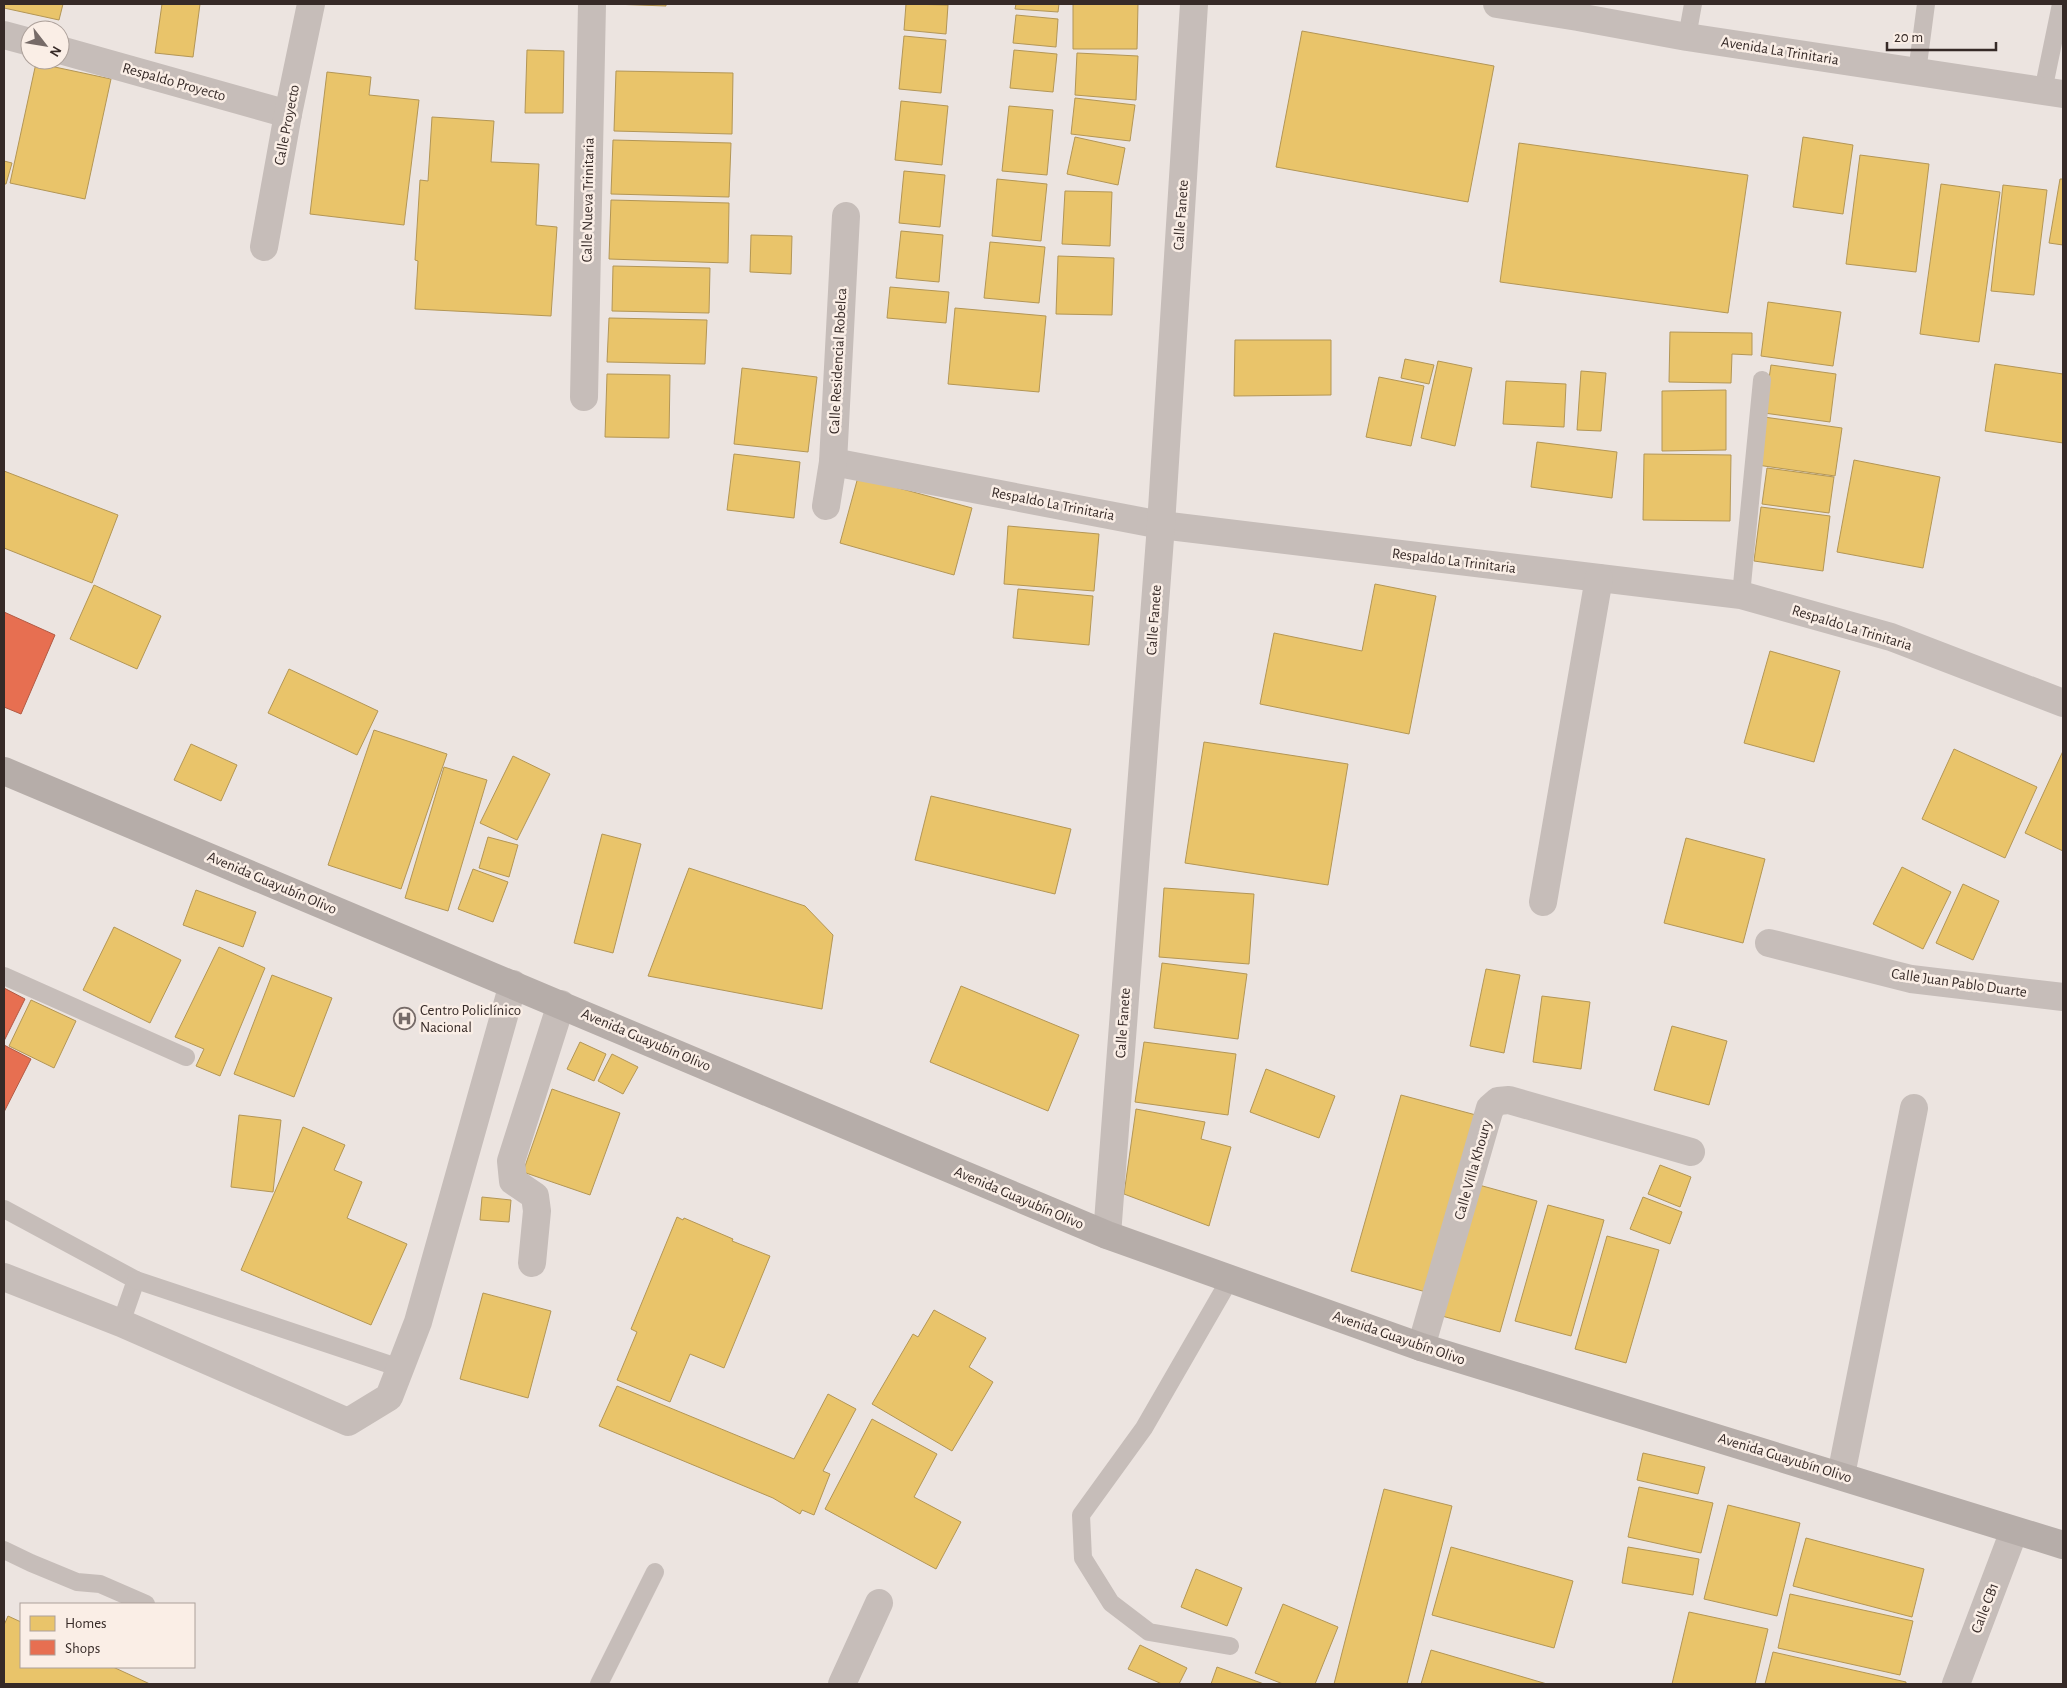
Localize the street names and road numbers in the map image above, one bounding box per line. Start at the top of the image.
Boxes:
street label: Avenida La Trinitaria [1720,34,1840,68]
street label: Respaldo Proyecto [121,60,227,104]
street label: Calle Proyecto [272,83,302,167]
street label: Calle Nueva Trinitaria [579,137,597,263]
street label: Calle Fanete [1171,179,1191,251]
street label: Calle Residencial Robelca [827,287,849,434]
street label: Respaldo La Trinitaria [990,485,1116,523]
street label: Respaldo La Trinitaria [1391,546,1517,576]
street label: Calle Fanete [1144,584,1164,656]
street label: Respaldo La Trinitaria [1790,603,1914,653]
street label: Avenida Guayubín Olivo [205,849,339,917]
street label: Calle Juan Pablo Duarte [1890,966,2028,1000]
street label: Calle Fanete [1113,987,1133,1059]
street label: Avenida Guayubín Olivo [579,1006,713,1074]
street label: Calle Villa Khoury [1452,1118,1495,1221]
street label: Avenida Guayubín Olivo [952,1164,1086,1232]
street label: Avenida Guayubín Olivo [1331,1308,1467,1368]
street label: Avenida Guayubín Olivo [1716,1431,1854,1485]
street label: Calle CB1 [1969,1581,2001,1635]

